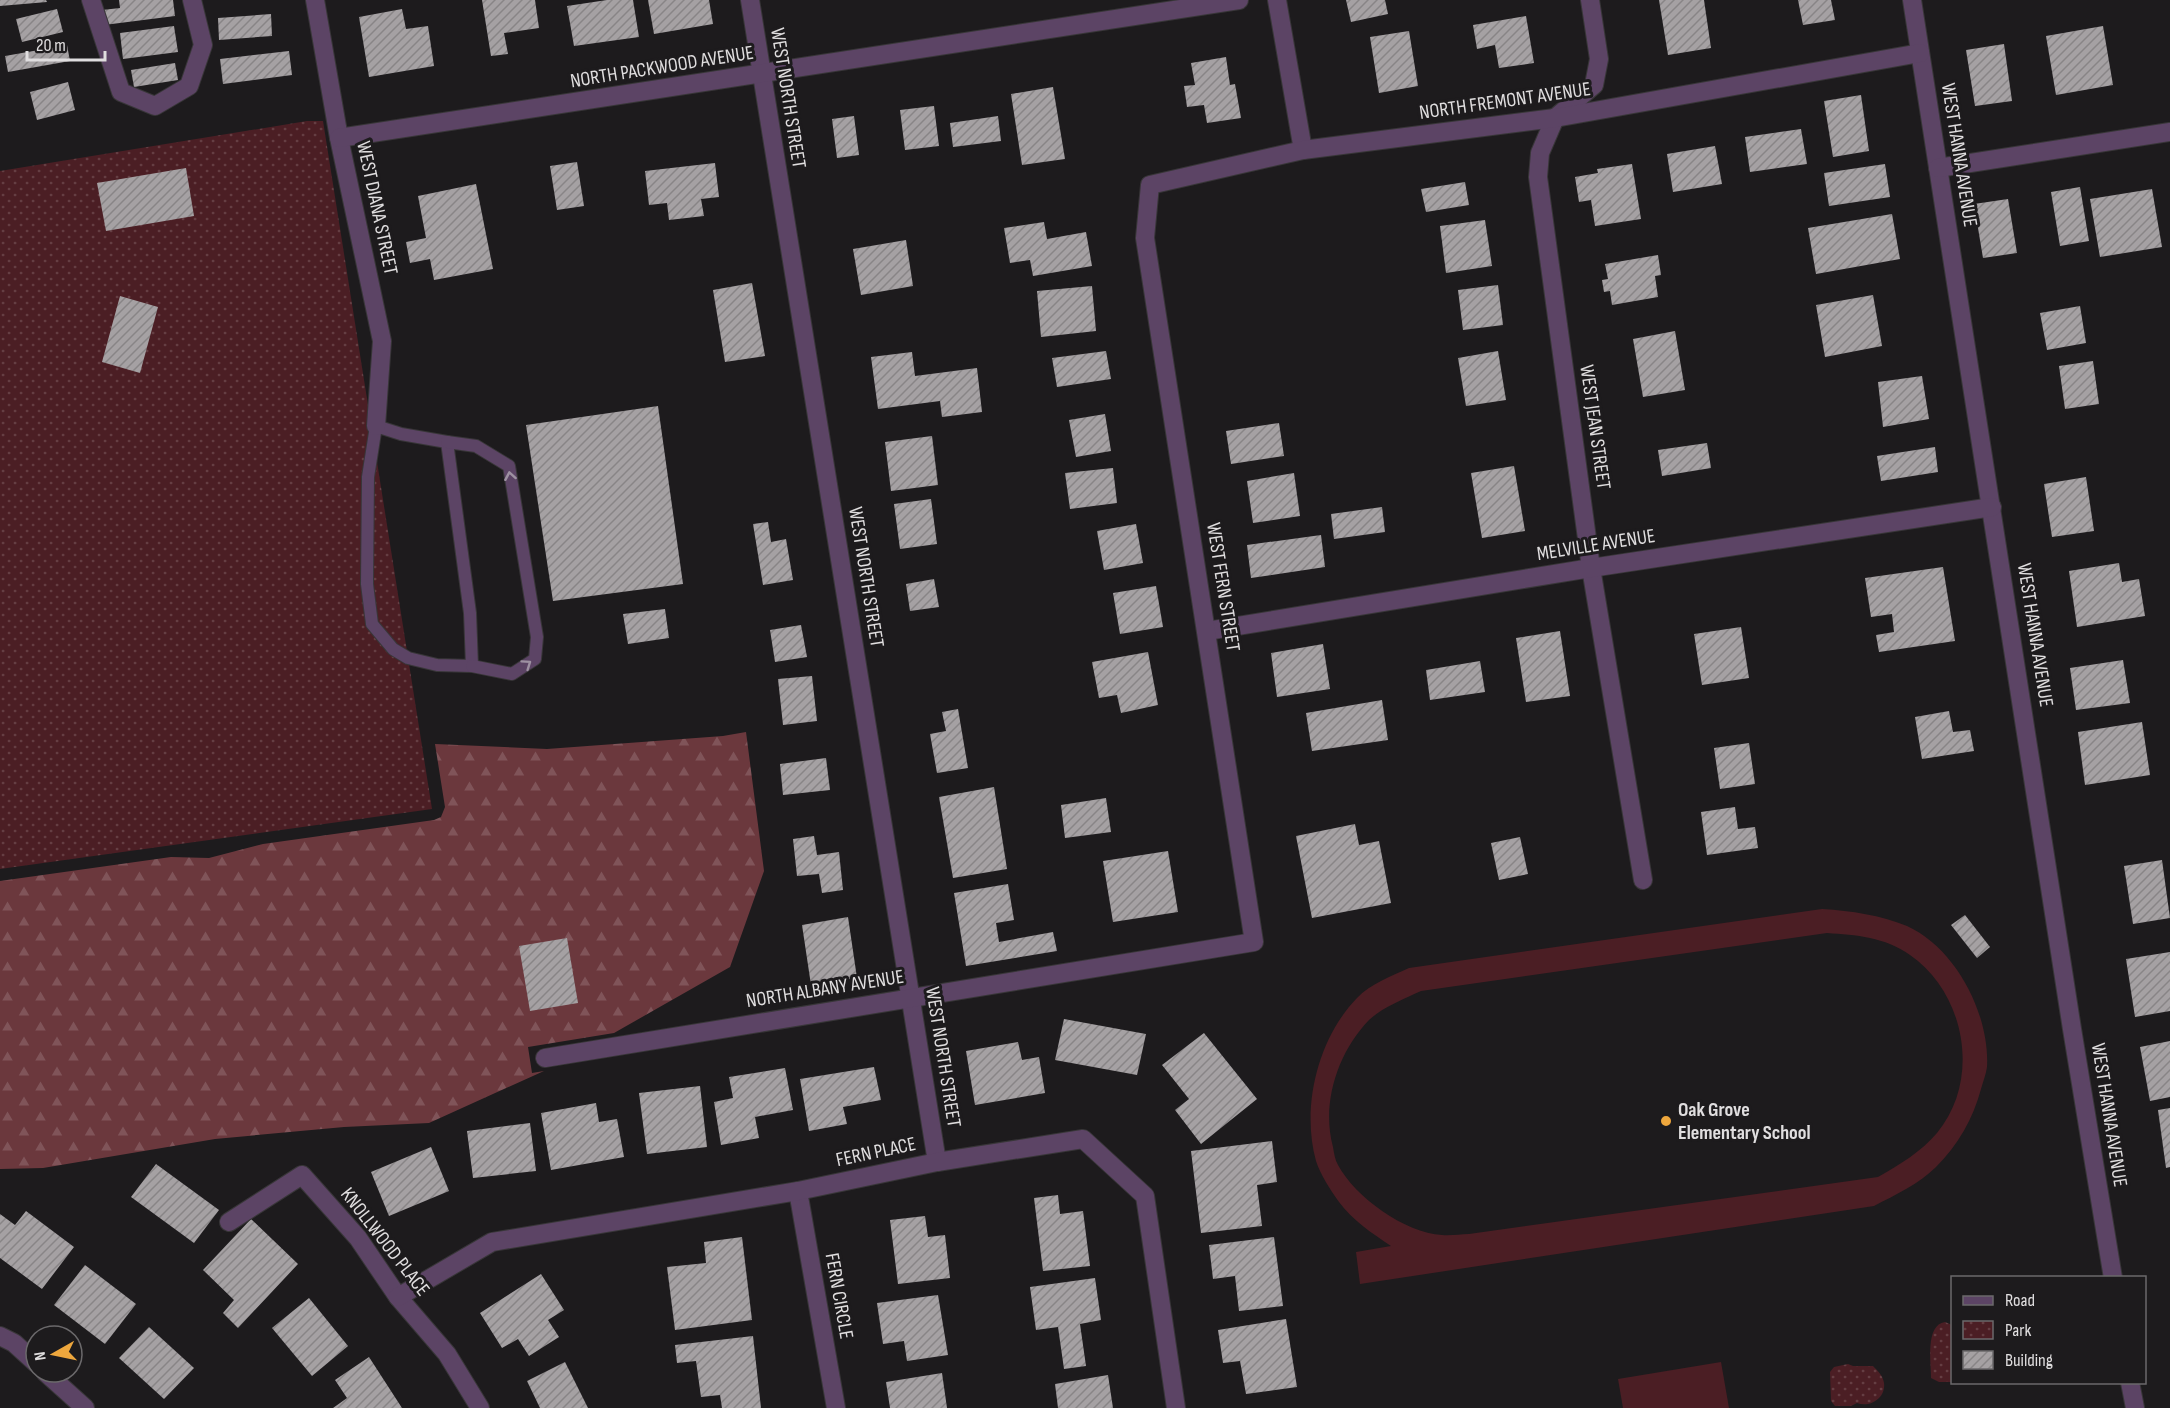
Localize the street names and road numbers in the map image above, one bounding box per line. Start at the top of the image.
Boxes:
street label: WEST NORTH STREET [765,26,811,170]
street label: NORTH PACKWOOD AVENUE [569,41,755,93]
street label: NORTH FREMONT AVENUE [1418,77,1592,125]
street label: WEST HANNA AVENUE [1936,81,1982,229]
street label: WEST DIANA STREET [351,139,403,277]
street label: WEST JEAN STREET [1574,363,1616,491]
street label: WEST NORTH STREET [843,505,889,649]
street label: WEST FERN STREET [1201,521,1245,653]
street label: MELVILLE AVENUE [1535,524,1657,566]
street label: WEST HANNA AVENUE [2012,561,2058,709]
street label: NORTH ALBANY AVENUE [745,965,905,1013]
street label: WEST NORTH STREET [920,985,966,1129]
street label: WEST HANNA AVENUE [2086,1041,2132,1189]
street label: FERN PLACE [834,1132,918,1172]
street label: KNOLLWOOD PLACE [335,1183,435,1301]
street label: FERN CIRCLE [820,1251,858,1341]

